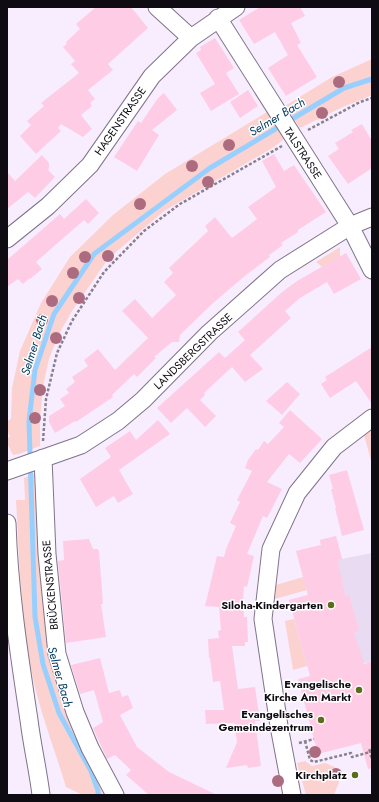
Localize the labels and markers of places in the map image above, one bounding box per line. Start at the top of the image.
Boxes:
place label: Siloha-Kindergarten [221,597,323,613]
marker: Siloha-Kindergarten [326,600,336,610]
place label: Evangelische Kirche Am Markt [264,676,351,705]
marker: Evangelische Kirche Am Markt [354,685,364,695]
place label: Evangelisches Gemeindezentrum [219,706,313,735]
marker: Evangelisches Gemeindezentrum [316,715,326,725]
place label: Kirchplatz [295,767,347,783]
marker: Kirchplatz [350,770,360,780]

